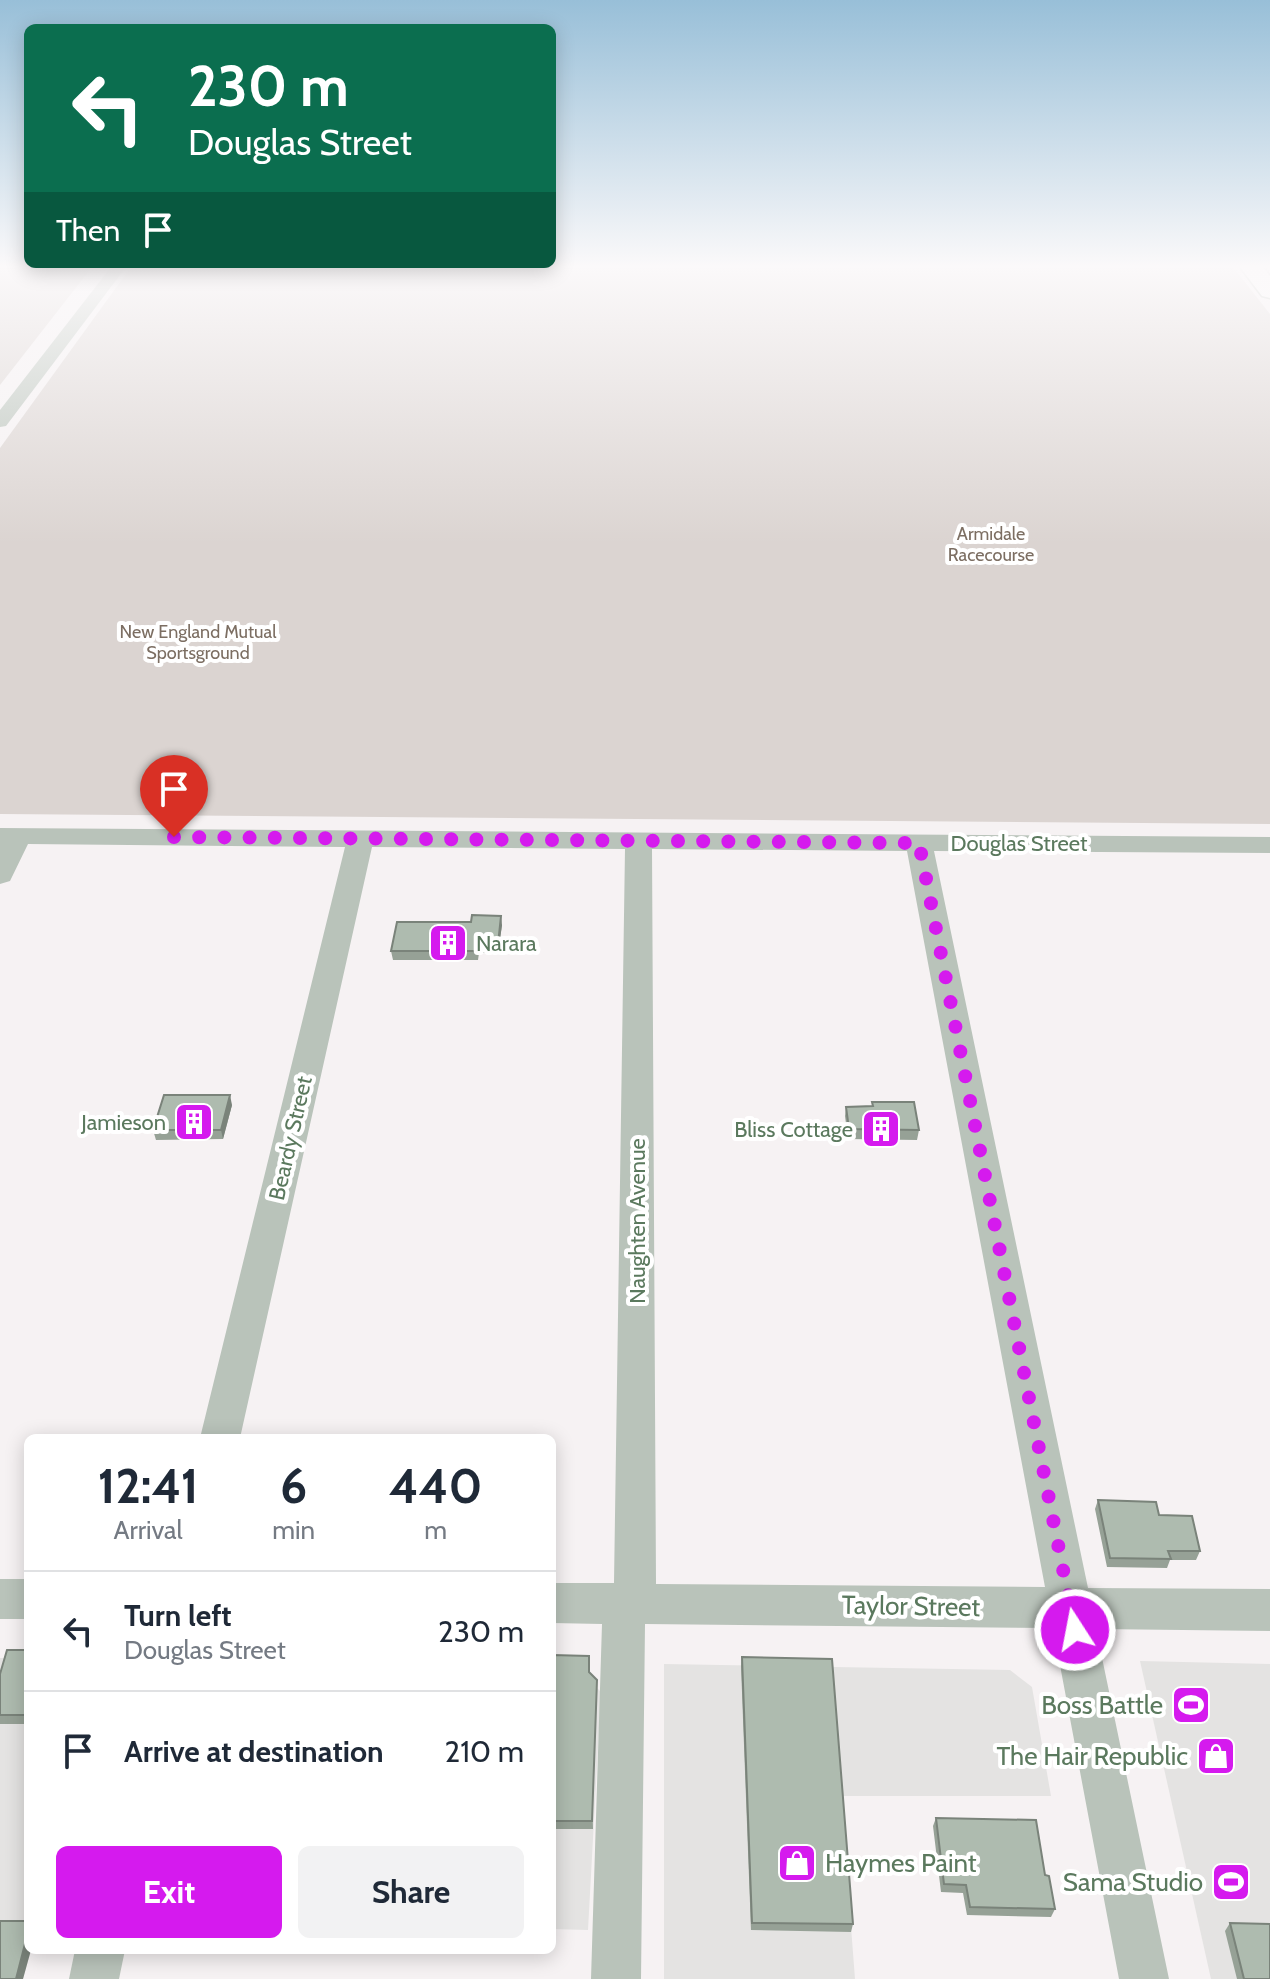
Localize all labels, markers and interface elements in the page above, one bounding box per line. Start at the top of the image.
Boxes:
text: 230 m [188,52,349,120]
icon: left [56,56,160,160]
text: Douglas Street [188,120,412,164]
icon: arrive [136,208,180,252]
text: Then [56,212,120,249]
park label: Armidale Racecourse [948,523,1034,566]
park label: New England Mutual Sportsground [120,621,277,664]
pin [140,755,208,837]
icon: arrive [152,767,196,811]
street label: Douglas Street [951,830,1088,857]
building icon: Narara [427,922,469,964]
place label: Narara [476,930,537,957]
street label: Beardy Street [263,1073,318,1203]
building icon: Jamieson [173,1101,215,1143]
building icon: Bliss Cottage [860,1108,902,1150]
place label: Jamieson [80,1109,166,1136]
place label: Bliss Cottage [734,1116,853,1143]
street label: Naughten Avenue [624,1138,651,1304]
text: 12:41 [98,1457,199,1515]
text: 6 [280,1457,307,1515]
text: 440 [389,1457,482,1515]
text: Arrival [114,1514,183,1546]
text: min [272,1514,315,1546]
text: m [424,1514,447,1546]
position arrow [1033,1588,1117,1672]
street label: Taylor Street [841,1589,981,1623]
text: Turn left [124,1597,232,1634]
icon: left [56,1609,100,1653]
text: 230 m [438,1613,524,1650]
text: Douglas Street [124,1634,286,1666]
sports icon: Boss Battle [1170,1684,1212,1726]
place label: Boss Battle [1041,1689,1163,1721]
icon: arrive [56,1729,100,1773]
text: Arrive at destination [124,1733,384,1770]
text: 210 m [444,1733,524,1770]
shop icon: The Hair Republic [1195,1735,1237,1777]
place label: The Hair Republic [996,1740,1188,1772]
shop icon: Haymes Paint [776,1842,818,1884]
button: Exit [56,1846,282,1938]
button: Share [298,1846,524,1938]
place label: Haymes Paint [825,1847,977,1879]
sports icon: Sama Studio [1210,1861,1252,1903]
place label: Sama Studio [1063,1866,1203,1898]

